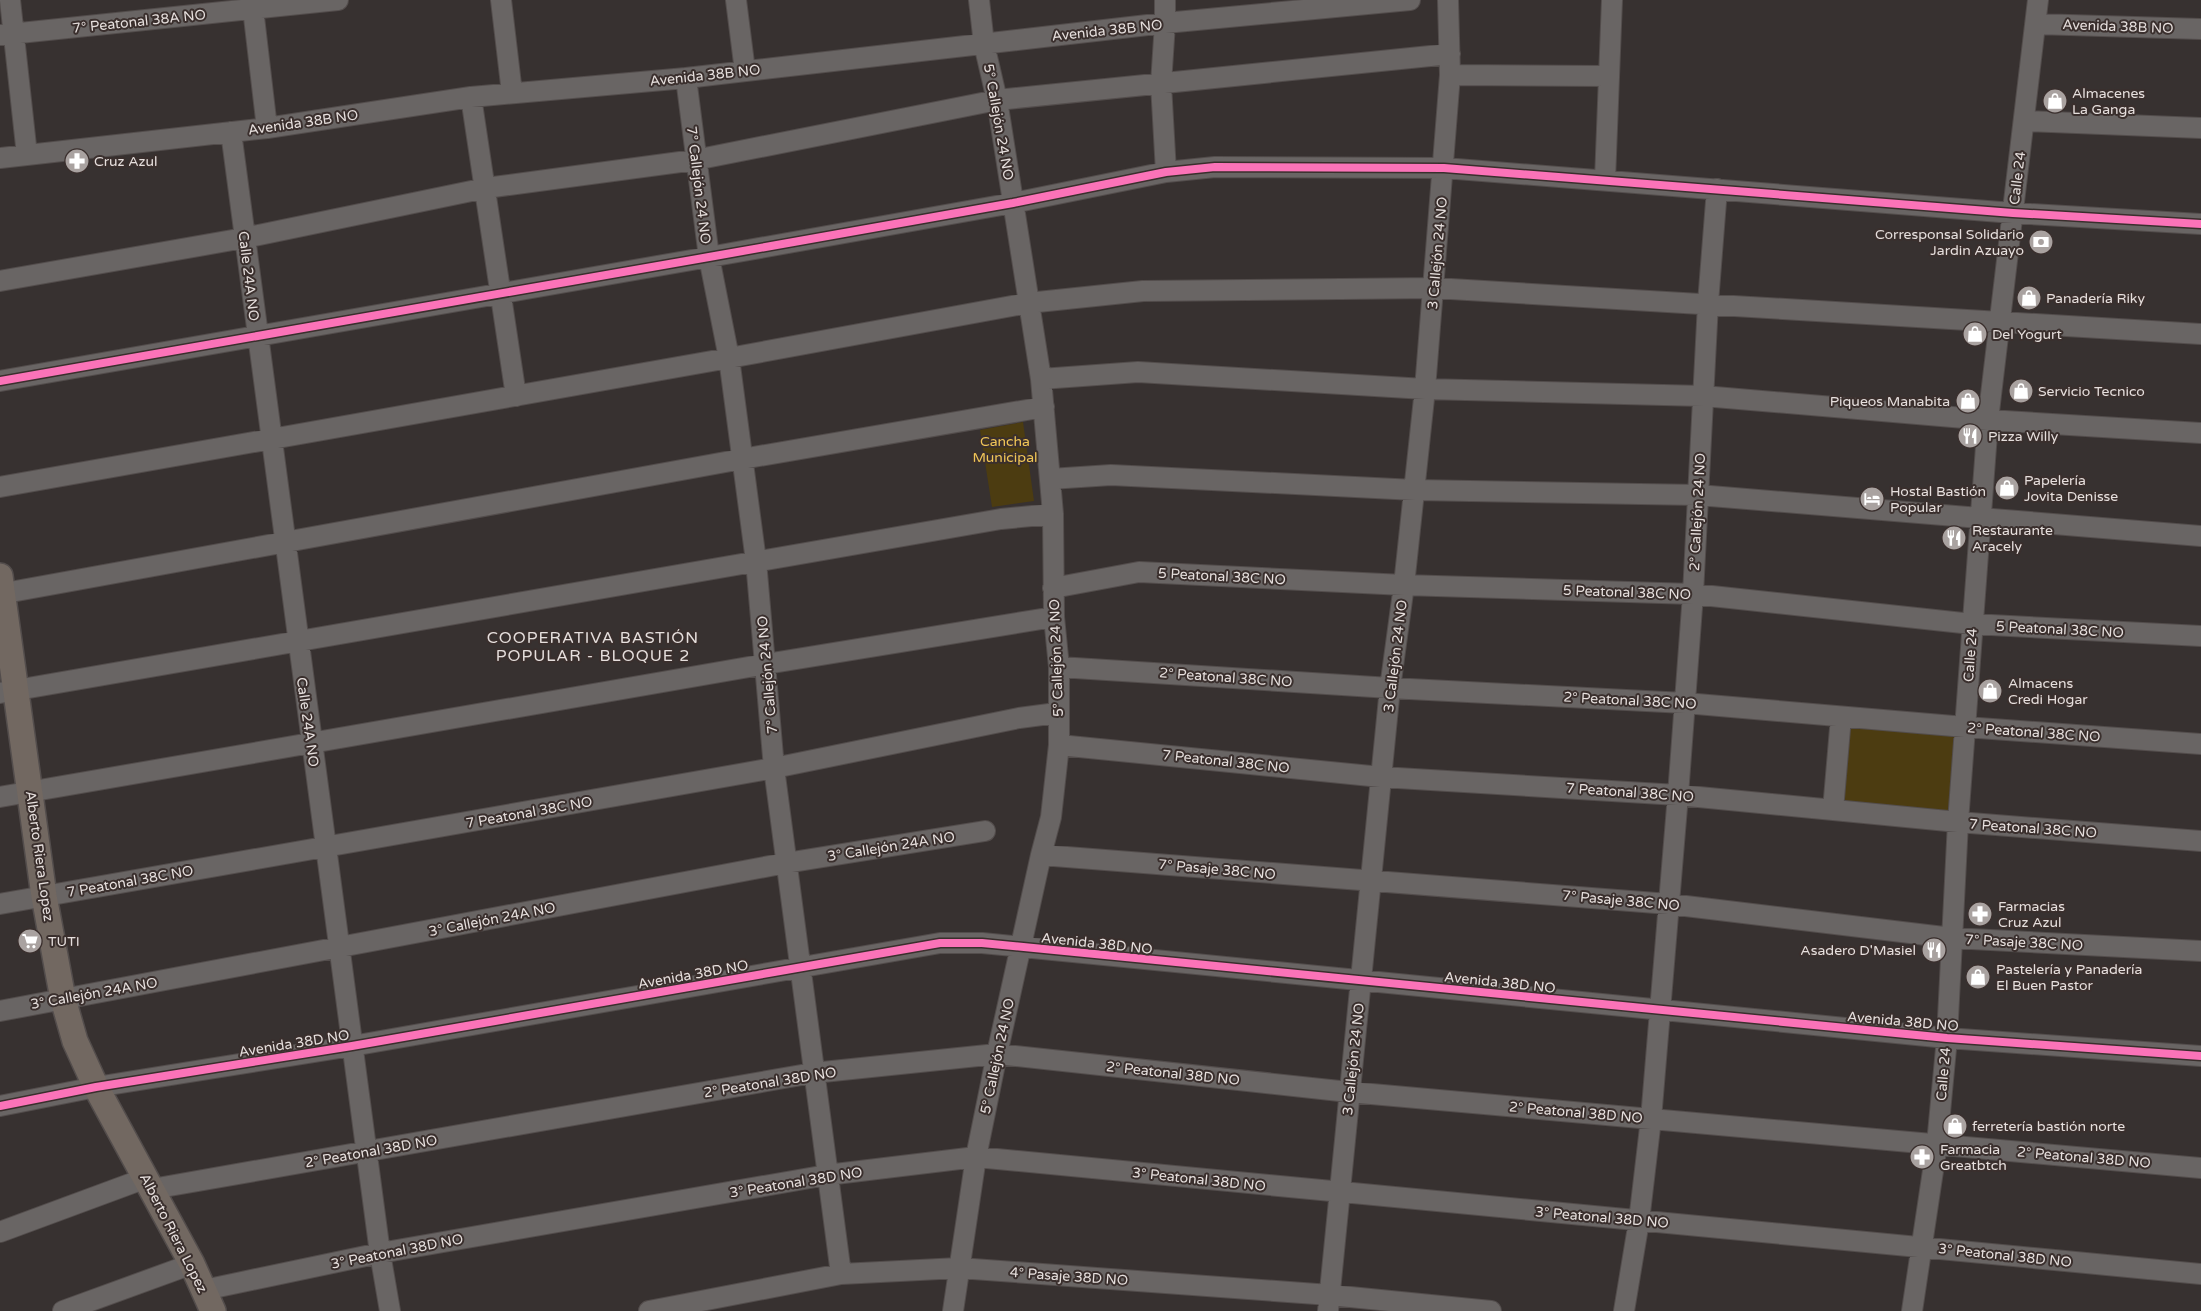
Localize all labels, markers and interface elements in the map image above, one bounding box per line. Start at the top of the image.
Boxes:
street label: 7° Peatonal 38A NO [71,6,207,37]
street label: Avenida 38B NO [1051,16,1163,45]
street label: Avenida 38B NO [2062,16,2174,37]
street label: Avenida 38B NO [649,61,761,90]
street label: 5° Callejón 24 NO [980,62,1017,182]
place label: Almacenes La Ganga [2072,85,2145,118]
shop icon: Almacenes La Ganga [2042,88,2068,114]
street label: Avenida 38B NO [247,106,359,139]
street label: 7° Callejón 24 NO [683,125,714,245]
pharmacy icon: Cruz Azul [64,148,90,174]
street label: Calle 24 [2006,150,2029,206]
place label: Cruz Azul [94,153,158,170]
street label: 3 Callejón 24 NO [1424,196,1451,310]
place label: Corresponsal Solidario Jardin Azuayo [1875,226,2024,259]
bank icon: Corresponsal Solidario Jardin Azuayo [2028,229,2054,255]
street label: Calle 24A NO [235,230,262,322]
shop icon: Panadería Riky [2016,285,2042,311]
place label: Panadería Riky [2046,290,2146,307]
shop icon: Del Yogurt [1962,321,1988,347]
place label: Del Yogurt [1992,326,2062,343]
shop icon: Servicio Tecnico [2008,378,2034,404]
place label: Servicio Tecnico [2038,383,2145,400]
shop icon: Piqueos Manabita [1955,388,1981,414]
place label: Piqueos Manabita [1830,393,1950,410]
restaurant icon: Pizza Willy [1957,423,1983,449]
place label: Pizza Willy [1988,428,2059,445]
park label: Cancha Municipal [972,433,1038,466]
street label: 2° Callejón 24 NO [1686,453,1709,572]
place label: Papelería Jovita Denisse [2024,472,2118,505]
shop icon: Papelería Jovita Denisse [1994,475,2020,501]
place label: Hostal Bastión Popular [1890,483,1986,516]
hotel icon: Hostal Bastión Popular [1859,486,1885,512]
place label: Restaurante Aracely [1972,522,2053,555]
restaurant icon: Restaurante Aracely [1941,525,1967,551]
street label: 5 Peatonal 38C NO [1158,565,1286,588]
street label: 5 Peatonal 38C NO [1563,582,1691,603]
street label: 5° Callejón 24 NO [1046,599,1067,717]
street label: 3 Callejón 24 NO [1380,599,1411,713]
street label: 7° Callejón 24 NO [754,615,781,735]
street label: 5 Peatonal 38C NO [1996,618,2124,641]
street label: Calle 24 [1960,627,1981,682]
district label: COOPERATIVA BASTIÓN POPULAR - BLOQUE 2 [487,628,699,666]
street label: 2° Peatonal 38C NO [1159,664,1293,691]
place label: Almacens Credi Hogar [2008,675,2088,708]
street label: Calle 24A NO [293,676,322,768]
shop icon: Almacens Credi Hogar [1977,678,2003,704]
street label: 2° Peatonal 38C NO [1563,689,1697,712]
street label: 2° Peatonal 38C NO [1967,719,2101,746]
street label: 7 Peatonal 38C NO [1161,746,1291,777]
street label: 7 Peatonal 38C NO [1565,780,1694,805]
street label: Alberto Riera Lopez [22,790,57,923]
street label: 7 Peatonal 38C NO [465,793,594,832]
street label: 7 Peatonal 38C NO [1968,816,2097,841]
street label: 3° Callejón 24A NO [826,828,956,865]
street label: 7° Pasaje 38C NO [1157,856,1277,883]
street label: 7 Peatonal 38C NO [66,862,195,901]
street label: 7° Pasaje 38C NO [1561,887,1681,914]
place label: Farmacias Cruz Azul [1998,898,2065,931]
street label: 3° Callejón 24A NO [427,899,557,940]
pharmacy icon: Farmacias Cruz Azul [1967,901,1993,927]
supermarket icon: TUTI [17,928,43,954]
street label: Avenida 38D NO [1040,929,1153,958]
street label: 7° Pasaje 38C NO [1965,931,2083,954]
place label: TUTI [48,933,80,950]
restaurant icon: Asadero D'Masiel [1921,937,1947,963]
place label: Asadero D'Masiel [1800,942,1916,959]
street label: Avenida 38D NO [637,956,750,993]
place label: Pastelería y Panadería El Buen Pastor [1996,961,2142,994]
shop icon: Pastelería y Panadería El Buen Pastor [1965,964,1991,990]
street label: Avenida 38D NO [1443,968,1556,997]
street label: 3° Callejón 24A NO [29,974,159,1013]
street label: 5° Callejón 24 NO [977,997,1018,1116]
street label: 3 Callejón 24 NO [1339,1002,1368,1116]
street label: Avenida 38D NO [1846,1008,1959,1035]
street label: Avenida 38D NO [237,1026,351,1061]
street label: Calle 24 [1933,1046,1954,1102]
street label: 2° Peatonal 38D NO [1105,1058,1241,1089]
street label: 2° Peatonal 38D NO [702,1064,838,1101]
street label: 2° Peatonal 38D NO [1508,1098,1644,1127]
shop icon: ferretería bastión norte [1942,1113,1968,1139]
place label: ferretería bastión norte [1972,1118,2125,1135]
street label: 2° Peatonal 38D NO [304,1131,439,1172]
place label: Farmacia Greatbtch [1940,1141,2007,1174]
street label: 2° Peatonal 38D NO [2016,1143,2152,1172]
pharmacy icon: Farmacia Greatbtch [1909,1144,1935,1170]
street label: 3° Peatonal 38D NO [728,1164,864,1201]
street label: 3° Peatonal 38D NO [1131,1164,1267,1195]
street label: Alberto Riera Lopez [136,1171,211,1296]
street label: 3° Peatonal 38D NO [1534,1203,1670,1232]
street label: 3° Peatonal 38D NO [330,1230,465,1273]
street label: 3° Peatonal 38D NO [1937,1240,2073,1271]
street label: 4° Pasaje 38D NO [1009,1264,1129,1289]

